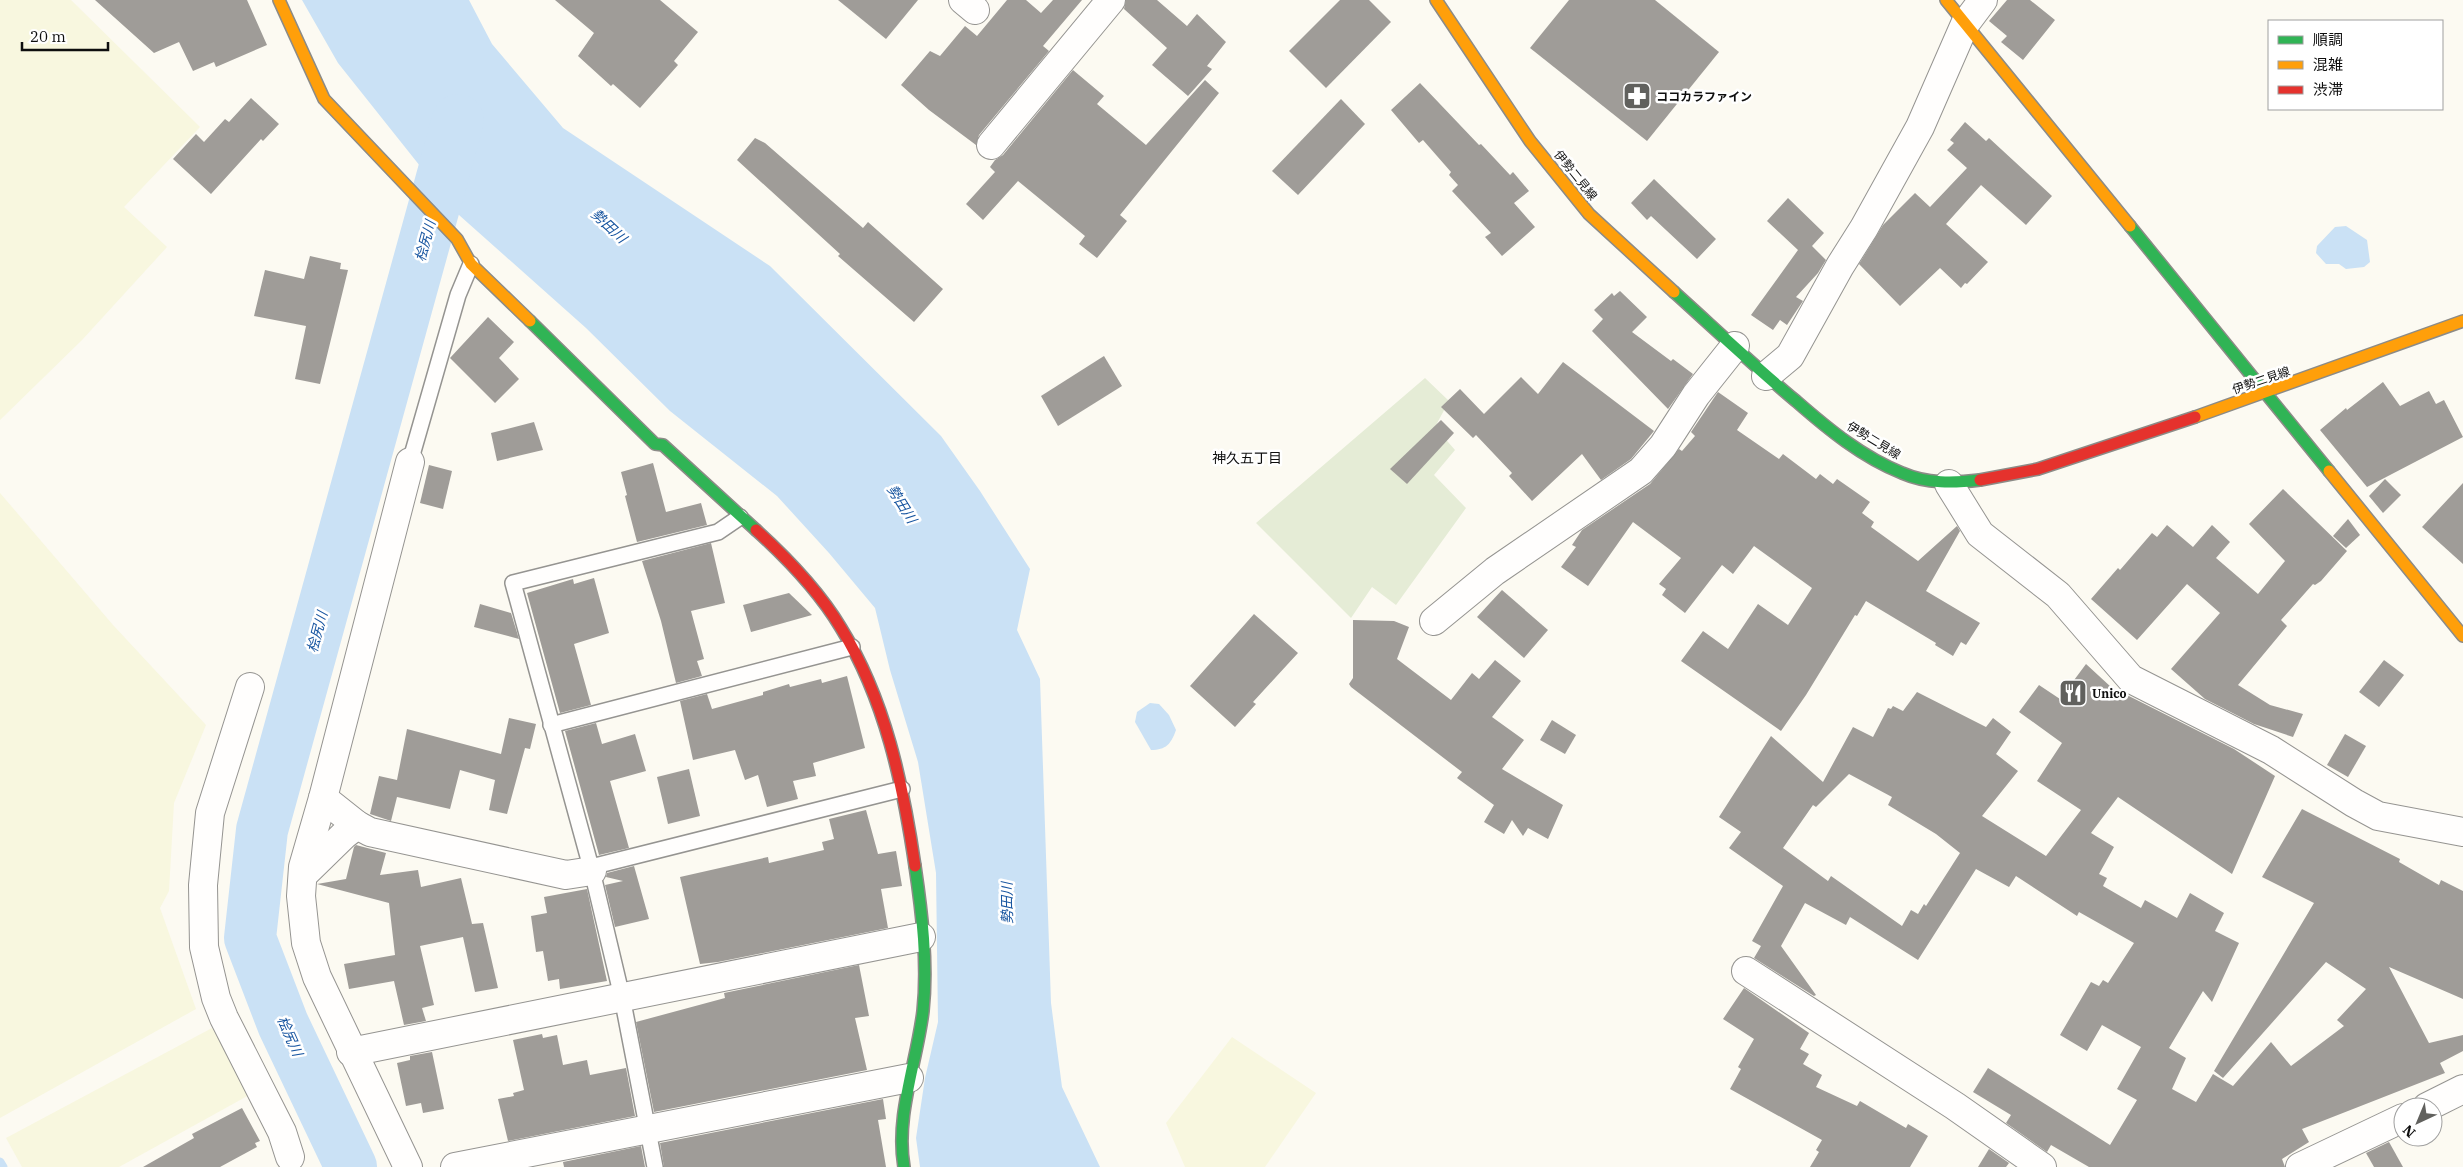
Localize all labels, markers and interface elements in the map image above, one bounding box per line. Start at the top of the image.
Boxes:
scale bar [22,20,109,52]
legend [2268,20,2443,110]
text: 20 m [30,27,66,46]
text: 順調 [2313,30,2343,49]
text: 混雑 [2313,55,2343,74]
text: 渋滞 [2313,80,2343,99]
pharmacy icon: ココカラファイン [1622,81,1652,111]
place label: ココカラファイン [1656,89,1752,104]
street label: 伊勢二見線 [1551,147,1601,203]
water label: 勢田川 [588,205,632,248]
water label: 桧尻川 [411,216,440,264]
street label: 伊勢二見線 [2230,363,2292,397]
street label: 伊勢二見線 [1844,418,1904,462]
district label: 神久五丁目 [1212,449,1282,467]
water label: 勢田川 [883,481,922,528]
water label: 桧尻川 [303,607,332,655]
restaurant icon: Unico [2058,678,2088,708]
place label: Unico [2092,686,2127,701]
water label: 勢田川 [998,880,1016,924]
water label: 桧尻川 [273,1013,308,1061]
north arrow [2393,1097,2443,1147]
text: N [2399,1121,2419,1142]

